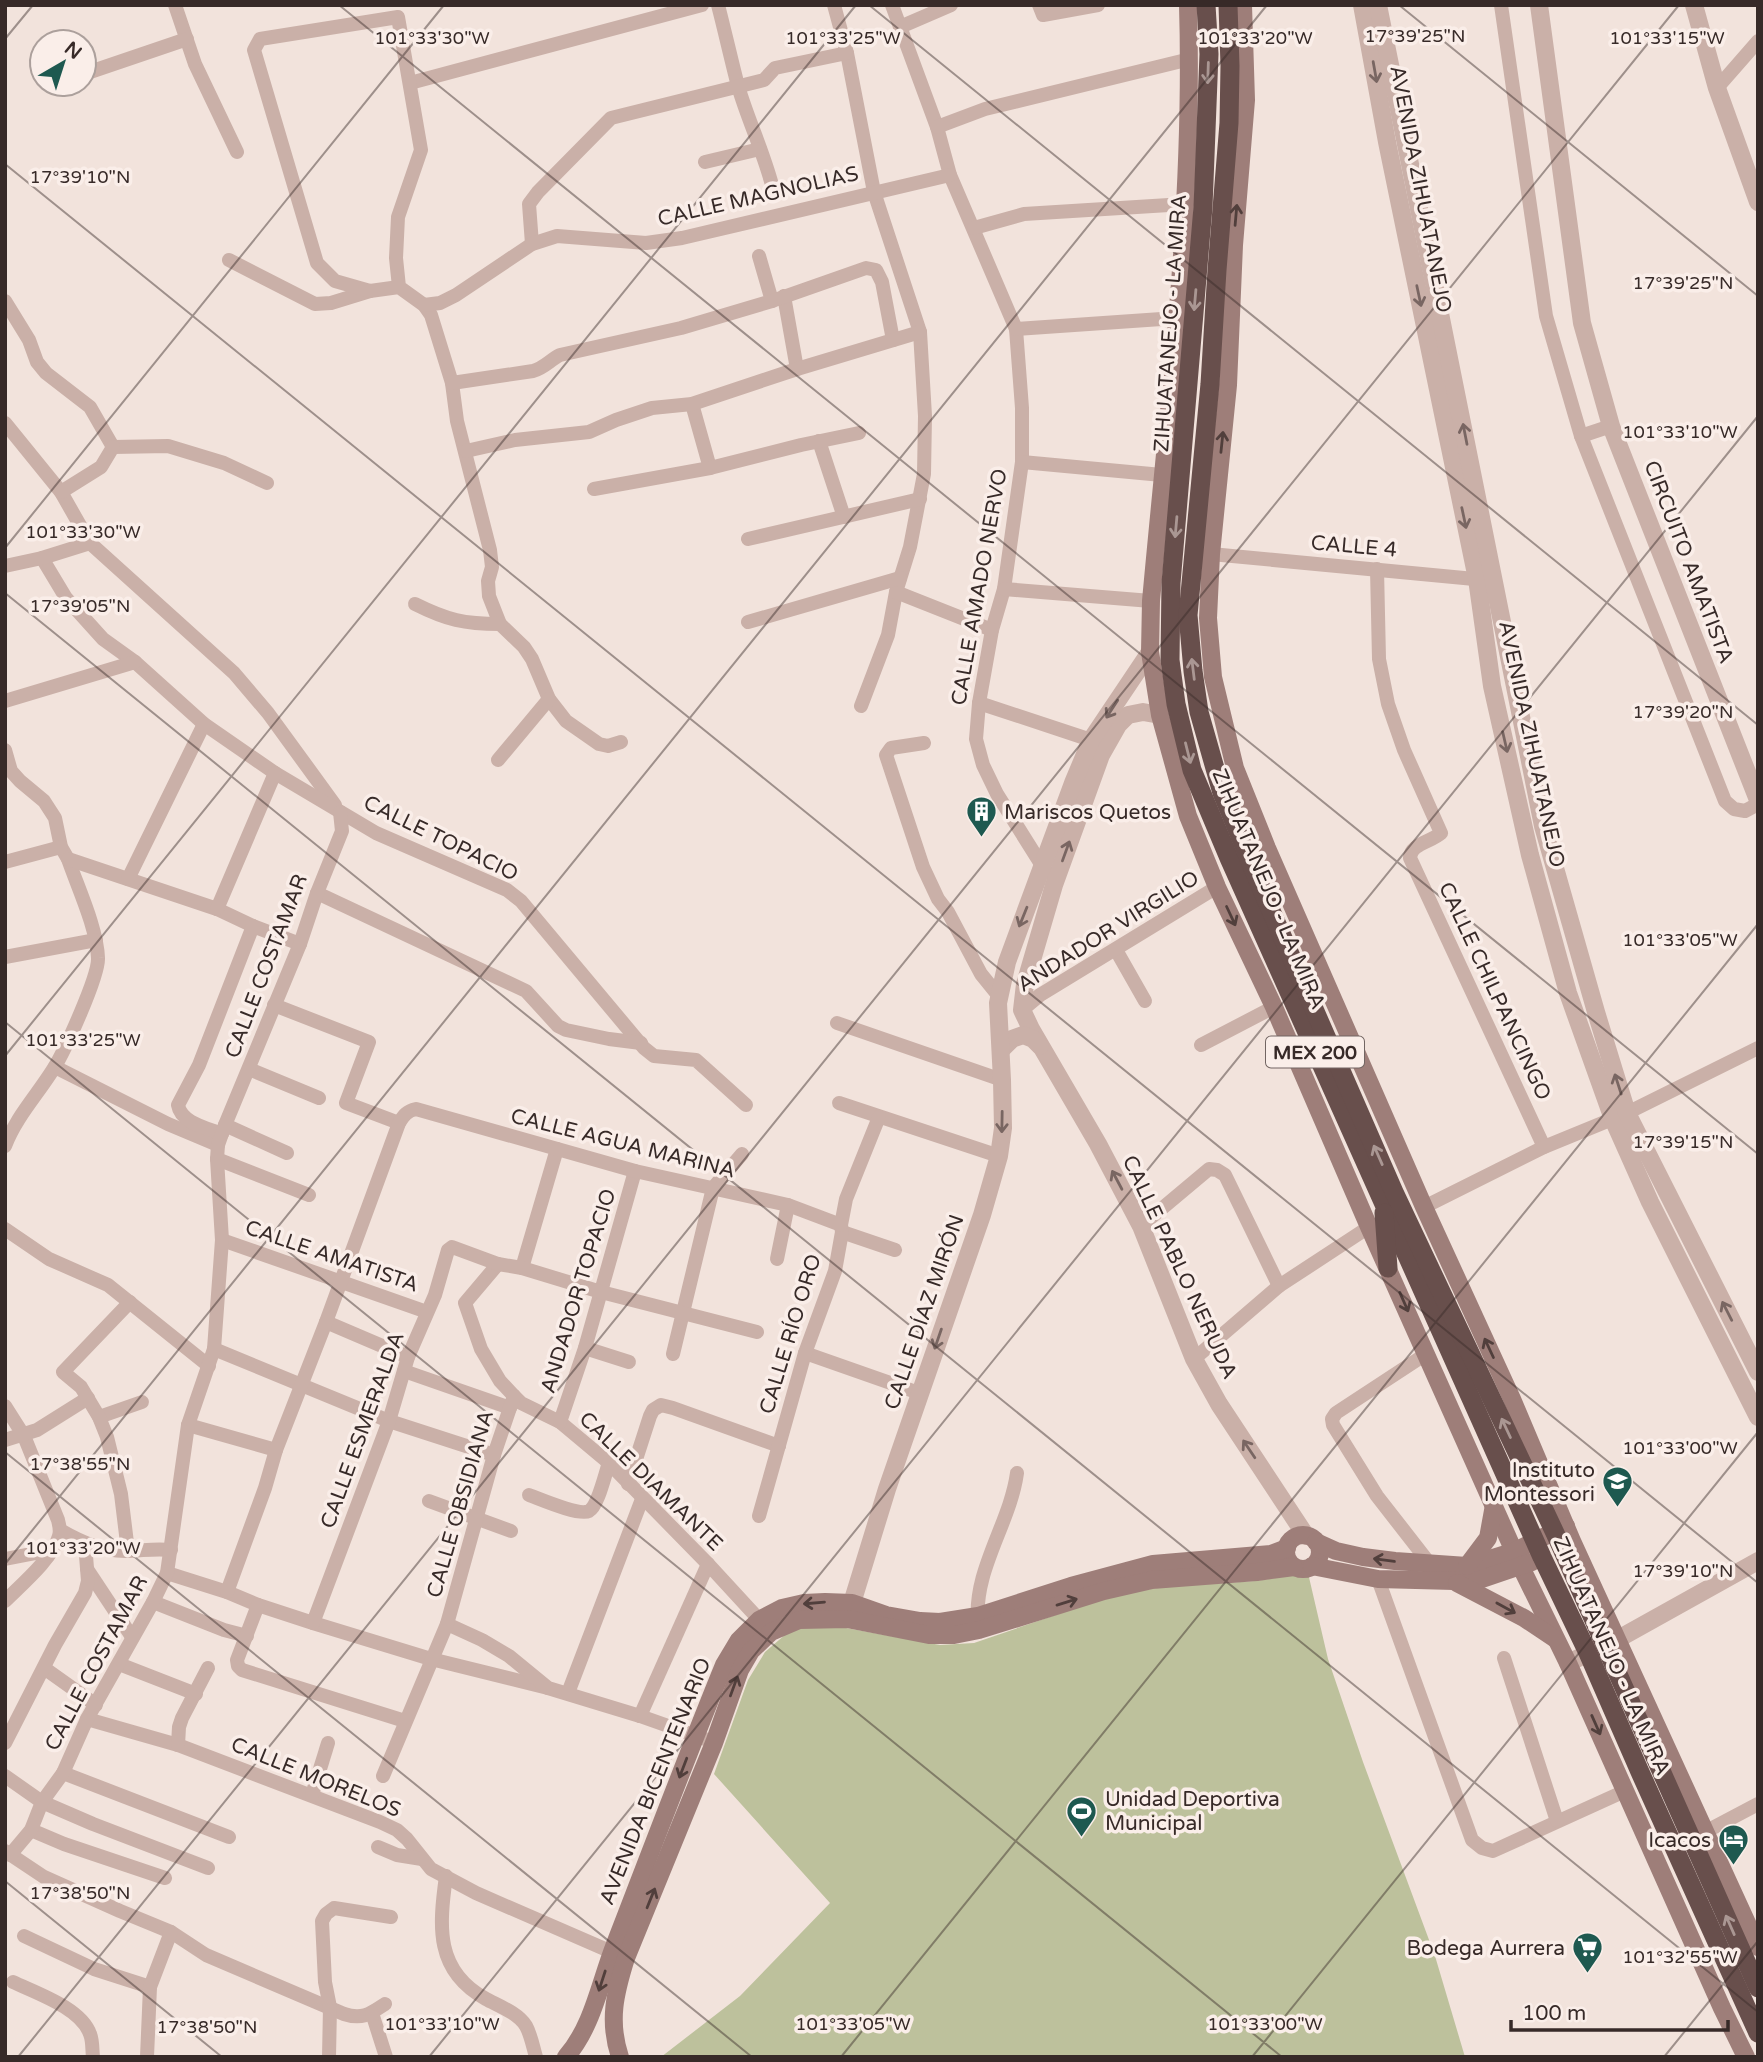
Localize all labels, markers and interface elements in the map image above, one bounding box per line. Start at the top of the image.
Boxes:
text: 17°39'25"N [1365,25,1465,47]
text: 101°33'30"W [374,27,490,49]
text: 101°33'25"W [785,27,901,49]
text: 101°33'20"W [1197,27,1313,49]
text: 101°33'15"W [1609,27,1725,49]
north arrow [28,28,98,98]
text: N [60,37,86,64]
one-way arrow [1369,60,1382,83]
one-way arrow [1202,62,1215,85]
street label: AVENIDA ZIHUATANEJO [1384,63,1457,315]
street label: CALLE MAGNOLIAS [655,161,861,232]
text: 17°39'10"N [30,166,130,188]
street label: ZIHUATANEJO - LA MIRA [1149,193,1192,453]
one-way arrow [1230,204,1243,227]
text: 17°39'25"N [1633,272,1733,294]
one-way arrow [1412,284,1426,307]
one-way arrow [1188,289,1201,311]
text: 101°33'10"W [1622,421,1738,443]
one-way arrow [1457,423,1471,446]
one-way arrow [1216,431,1229,454]
street label: CIRCUITO AMATISTA [1638,457,1739,667]
street label: CALLE AMADO NERVO [946,467,1013,707]
one-way arrow [1458,506,1472,529]
one-way arrow [1169,515,1182,538]
text: 101°33'30"W [25,521,141,543]
street label: CALLE 4 [1310,530,1398,563]
text: 17°39'05"N [30,595,130,617]
street label: AVENIDA ZIHUATANEJO [1493,619,1570,870]
one-way arrow [1186,659,1199,681]
one-way arrow [1104,698,1118,718]
text: 17°39'20"N [1633,701,1733,723]
one-way arrow [1498,730,1512,753]
one-way arrow [1182,741,1195,763]
street label: ZIHUATANEJO - LA MIRA [1207,765,1331,1013]
street label: CALLE TOPACIO [359,790,522,887]
building icon: Mariscos Quetos [964,795,998,839]
place label: Mariscos Quetos [1004,800,1171,825]
one-way arrow [1061,840,1073,862]
street label: ANDADOR VIRGILIO [1013,865,1204,998]
street label: CALLE COSTAMAR [220,871,313,1062]
street label: CALLE CHILPANCINGO [1433,878,1556,1104]
one-way arrow [1225,905,1238,926]
one-way arrow [1015,906,1028,928]
text: 101°33'05"W [1622,929,1738,951]
text: 101°33'25"W [25,1029,141,1051]
road number: MEX 200 [1266,1036,1364,1068]
one-way arrow [1611,1073,1624,1095]
street label: CALLE AGUA MARINA [508,1103,738,1184]
one-way arrow [995,1110,1009,1133]
text: 17°39'15"N [1633,1131,1733,1153]
one-way arrow [1371,1145,1384,1166]
street label: CALLE PABLO NERUDA [1117,1152,1242,1383]
one-way arrow [1110,1170,1124,1190]
street label: ANDADOR TOPACIO [535,1186,621,1396]
street label: CALLE DÍAZ MIRÓN [879,1211,970,1413]
street label: CALLE AMATISTA [242,1215,422,1298]
street label: CALLE RÍO ORO [754,1251,827,1417]
one-way arrow [1398,1291,1411,1313]
one-way arrow [1720,1301,1734,1322]
one-way arrow [931,1327,943,1349]
street label: CALLE ESMERALDA [315,1329,410,1532]
one-way arrow [1481,1338,1495,1359]
street label: CALLE DIAMANTE [574,1406,728,1556]
street label: CALLE OBSIDIANA [422,1408,499,1601]
one-way arrow [1498,1418,1512,1439]
text: 101°33'00"W [1622,1437,1738,1459]
one-way arrow [1242,1440,1256,1459]
text: 17°38'55"N [30,1453,130,1475]
place label: Instituto Montessori [1484,1458,1595,1507]
school or university icon: Instituto Montessori [1601,1465,1635,1509]
street label: ZIHUATANEJO - LA MIRA [1548,1533,1676,1779]
text: 101°33'20"W [25,1537,141,1559]
one-way arrow [1373,1553,1396,1566]
text: 17°39'10"N [1633,1560,1733,1582]
street label: CALLE COSTAMAR [40,1571,153,1755]
one-way arrow [1056,1595,1078,1608]
one-way arrow [804,1597,826,1610]
one-way arrow [1496,1602,1516,1616]
street label: AVENIDA BICENTENARIO [594,1654,717,1908]
one-way arrow [729,1676,741,1698]
one-way arrow [1590,1714,1603,1736]
street label: CALLE MORELOS [227,1732,404,1823]
one-way arrow [675,1757,688,1779]
place label: Unidad Deportiva Municipal [1105,1787,1280,1836]
sports icon: Unidad Deportiva Municipal [1065,1794,1099,1838]
hotel icon: Icacos [1717,1823,1751,1867]
place label: Icacos [1648,1828,1711,1853]
text: 17°38'50"N [30,1882,130,1904]
one-way arrow [645,1888,658,1909]
one-way arrow [1723,1915,1736,1937]
supermarket icon: Bodega Aurrera [1571,1931,1605,1975]
place label: Bodega Aurrera [1406,1936,1565,1961]
text: 101°32'55"W [1622,1946,1738,1968]
one-way arrow [595,1970,607,1992]
scale bar [1511,1988,1728,2032]
text: 100 m [1522,2001,1586,2026]
text: 101°33'10"W [384,2013,500,2035]
text: 101°33'05"W [795,2013,911,2035]
text: 101°33'00"W [1207,2013,1323,2035]
text: 17°38'50"N [157,2016,257,2038]

